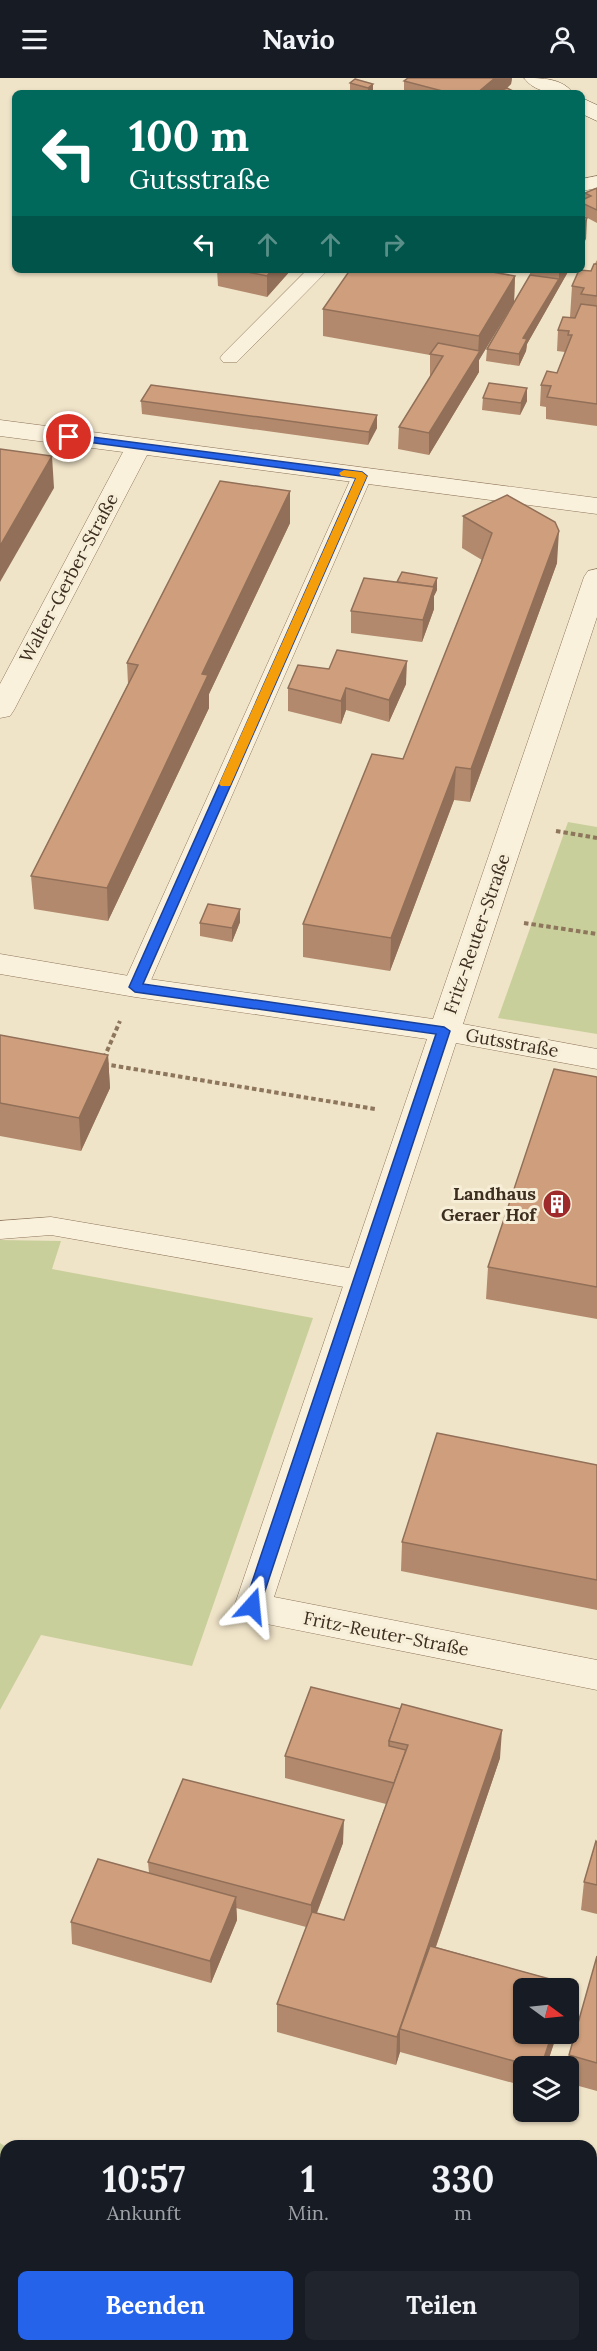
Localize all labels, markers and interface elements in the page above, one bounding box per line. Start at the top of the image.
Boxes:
text: Navio [262,22,335,56]
icon: menu [18,23,51,56]
icon: person [546,23,579,56]
text: 100 m [129,109,249,163]
icon: left [30,114,108,192]
text: Gutsstraße [129,162,270,196]
icon: left [188,228,221,261]
icon: ahead [251,228,284,261]
icon: ahead [314,228,347,261]
icon: right [377,228,410,261]
pin [43,411,94,462]
icon: arrive [52,420,85,453]
street label: Walter-Gerber-Straße [14,489,123,666]
street label: Fritz-Reuter-Straße [438,850,515,1017]
street label: Gutsstraße [464,1023,561,1062]
place label: Landhaus Geraer Hof [441,1182,537,1226]
building icon: Landhaus Geraer Hof [541,1188,573,1220]
position arrow [220,1574,284,1638]
street label: Fritz-Reuter-Straße [301,1606,471,1661]
north arrow [513,1978,579,2044]
map controls [513,1978,579,2122]
button: layers [513,2056,579,2122]
text: 10:57 [102,2156,185,2202]
text: 1 [301,2156,316,2202]
text: 330 [431,2156,495,2202]
text: Ankunft [107,2200,181,2225]
text: Min. [288,2200,329,2225]
text: m [454,2200,472,2225]
button: Beenden [18,2271,293,2340]
button: Teilen [305,2271,579,2340]

